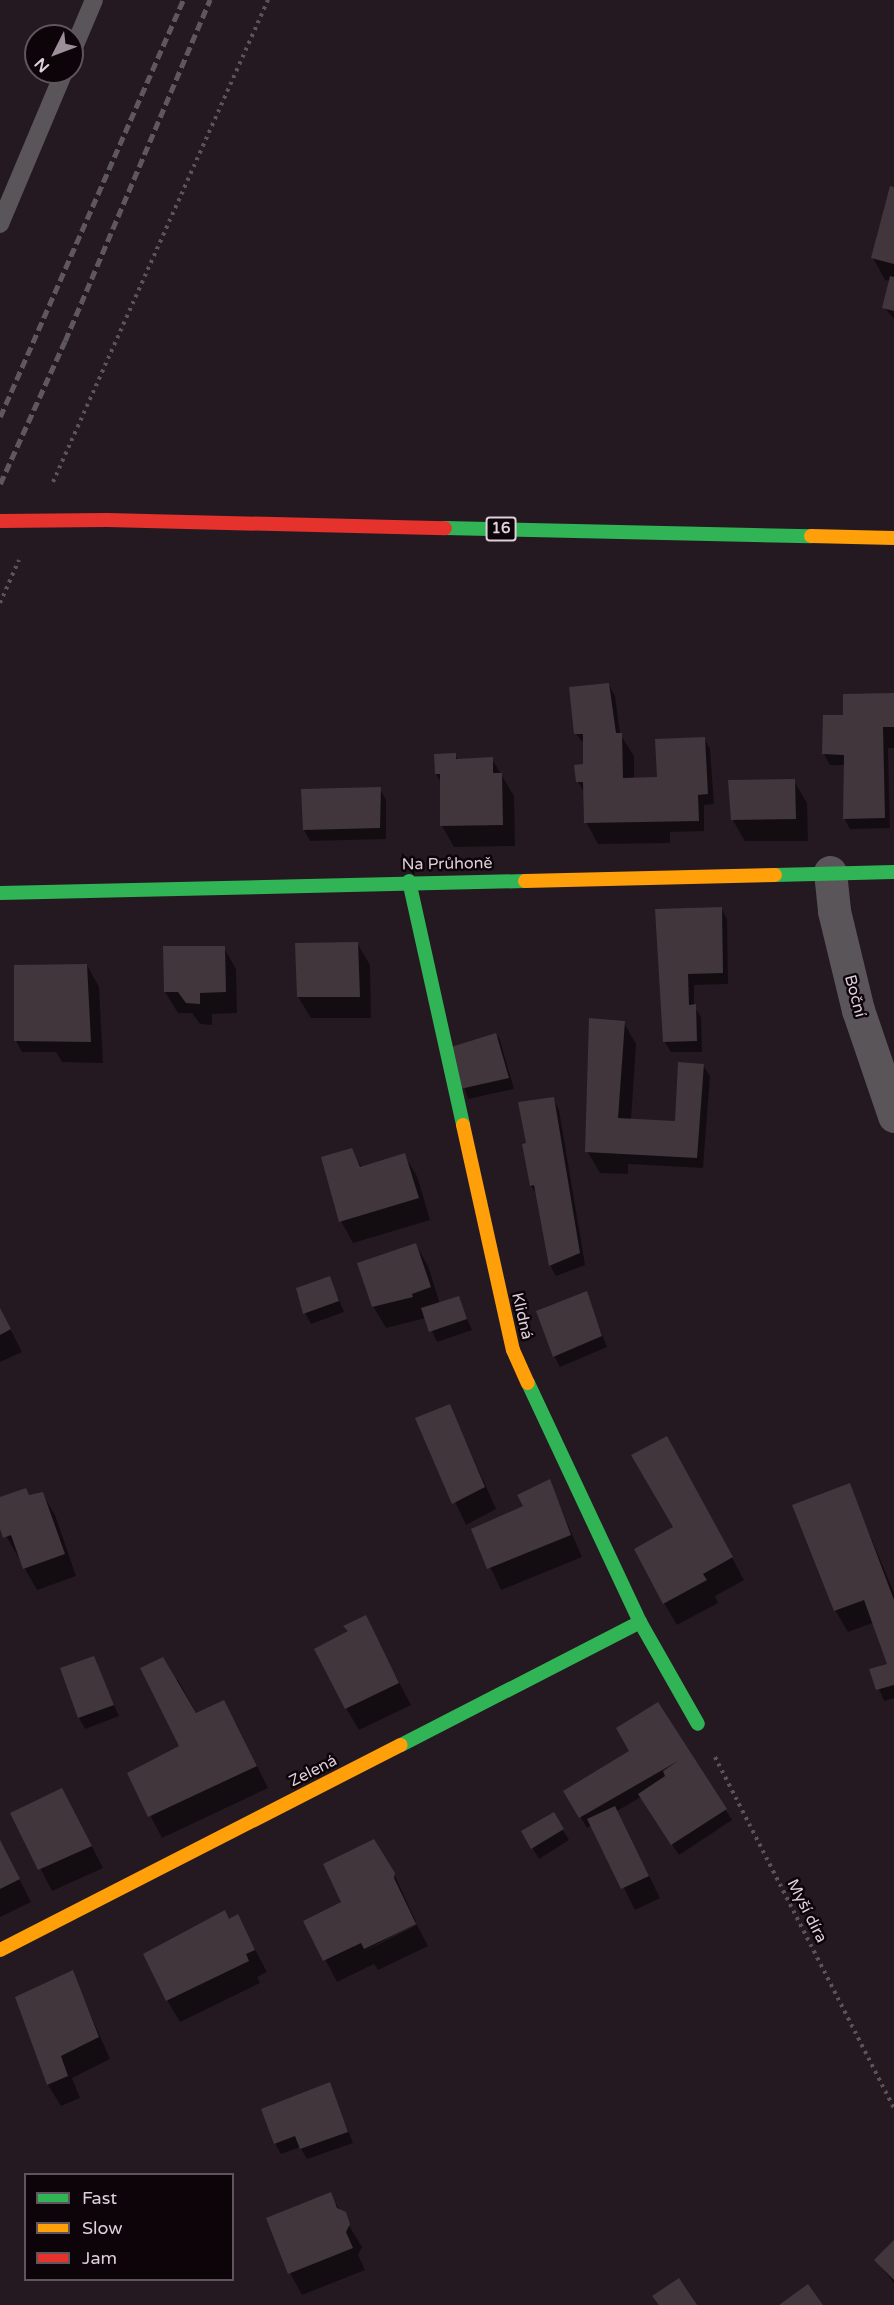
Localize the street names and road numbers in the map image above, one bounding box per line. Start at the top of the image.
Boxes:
road number: 16 [484,517,518,541]
street label: Na Průhoně [401,854,493,874]
street label: Boční [840,973,870,1019]
street label: Klidná [507,1291,537,1341]
street label: Zelená [286,1751,340,1791]
street label: Myší díra [783,1876,831,1946]

